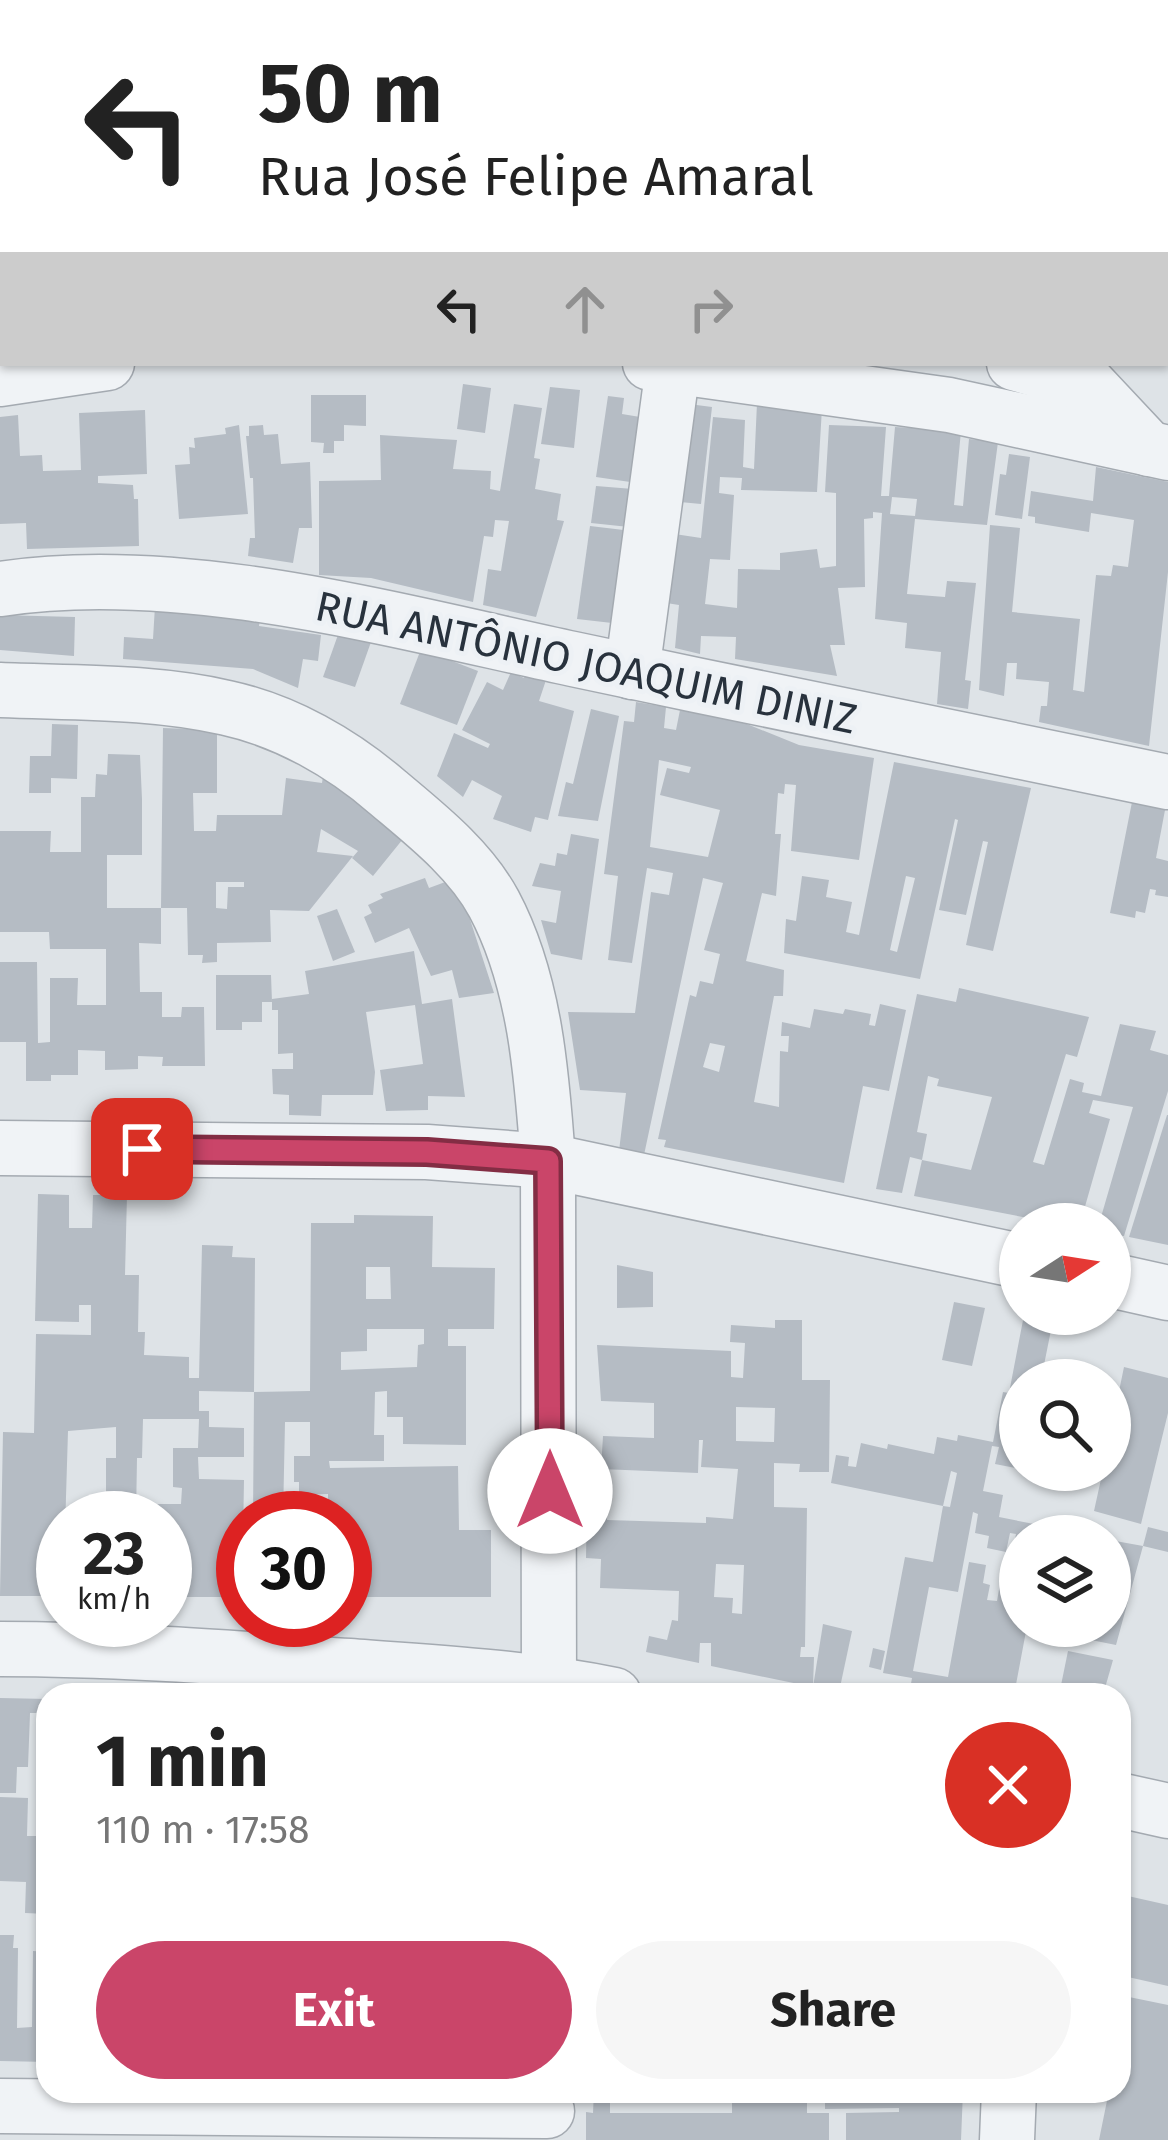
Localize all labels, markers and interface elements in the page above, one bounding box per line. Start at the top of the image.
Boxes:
text: 50 m [258,43,443,144]
icon: left [60,48,216,204]
text: Rua José Felipe Amaral [258,145,814,209]
icon: left [426,276,492,342]
icon: ahead [552,276,618,342]
icon: right [678,276,744,342]
street label: RUA ANTÔNIO JOAQUIM DINIZ [311,581,861,745]
pin [91,1098,193,1200]
icon: arrive [109,1116,175,1182]
north arrow [999,1203,1131,1335]
map controls [999,1203,1131,1647]
button: search [999,1359,1131,1491]
position arrow [487,1428,613,1554]
speed limit sign: 30 [216,1491,372,1647]
button: layers [999,1515,1131,1647]
text: 23 [83,1518,145,1590]
text: km/h [77,1581,151,1617]
text: 1 min [96,1719,269,1805]
button: close [945,1722,1071,1848]
text: 110 m · 17:58 [96,1807,310,1853]
button: Exit [96,1941,572,2079]
button: Share [596,1941,1071,2079]

